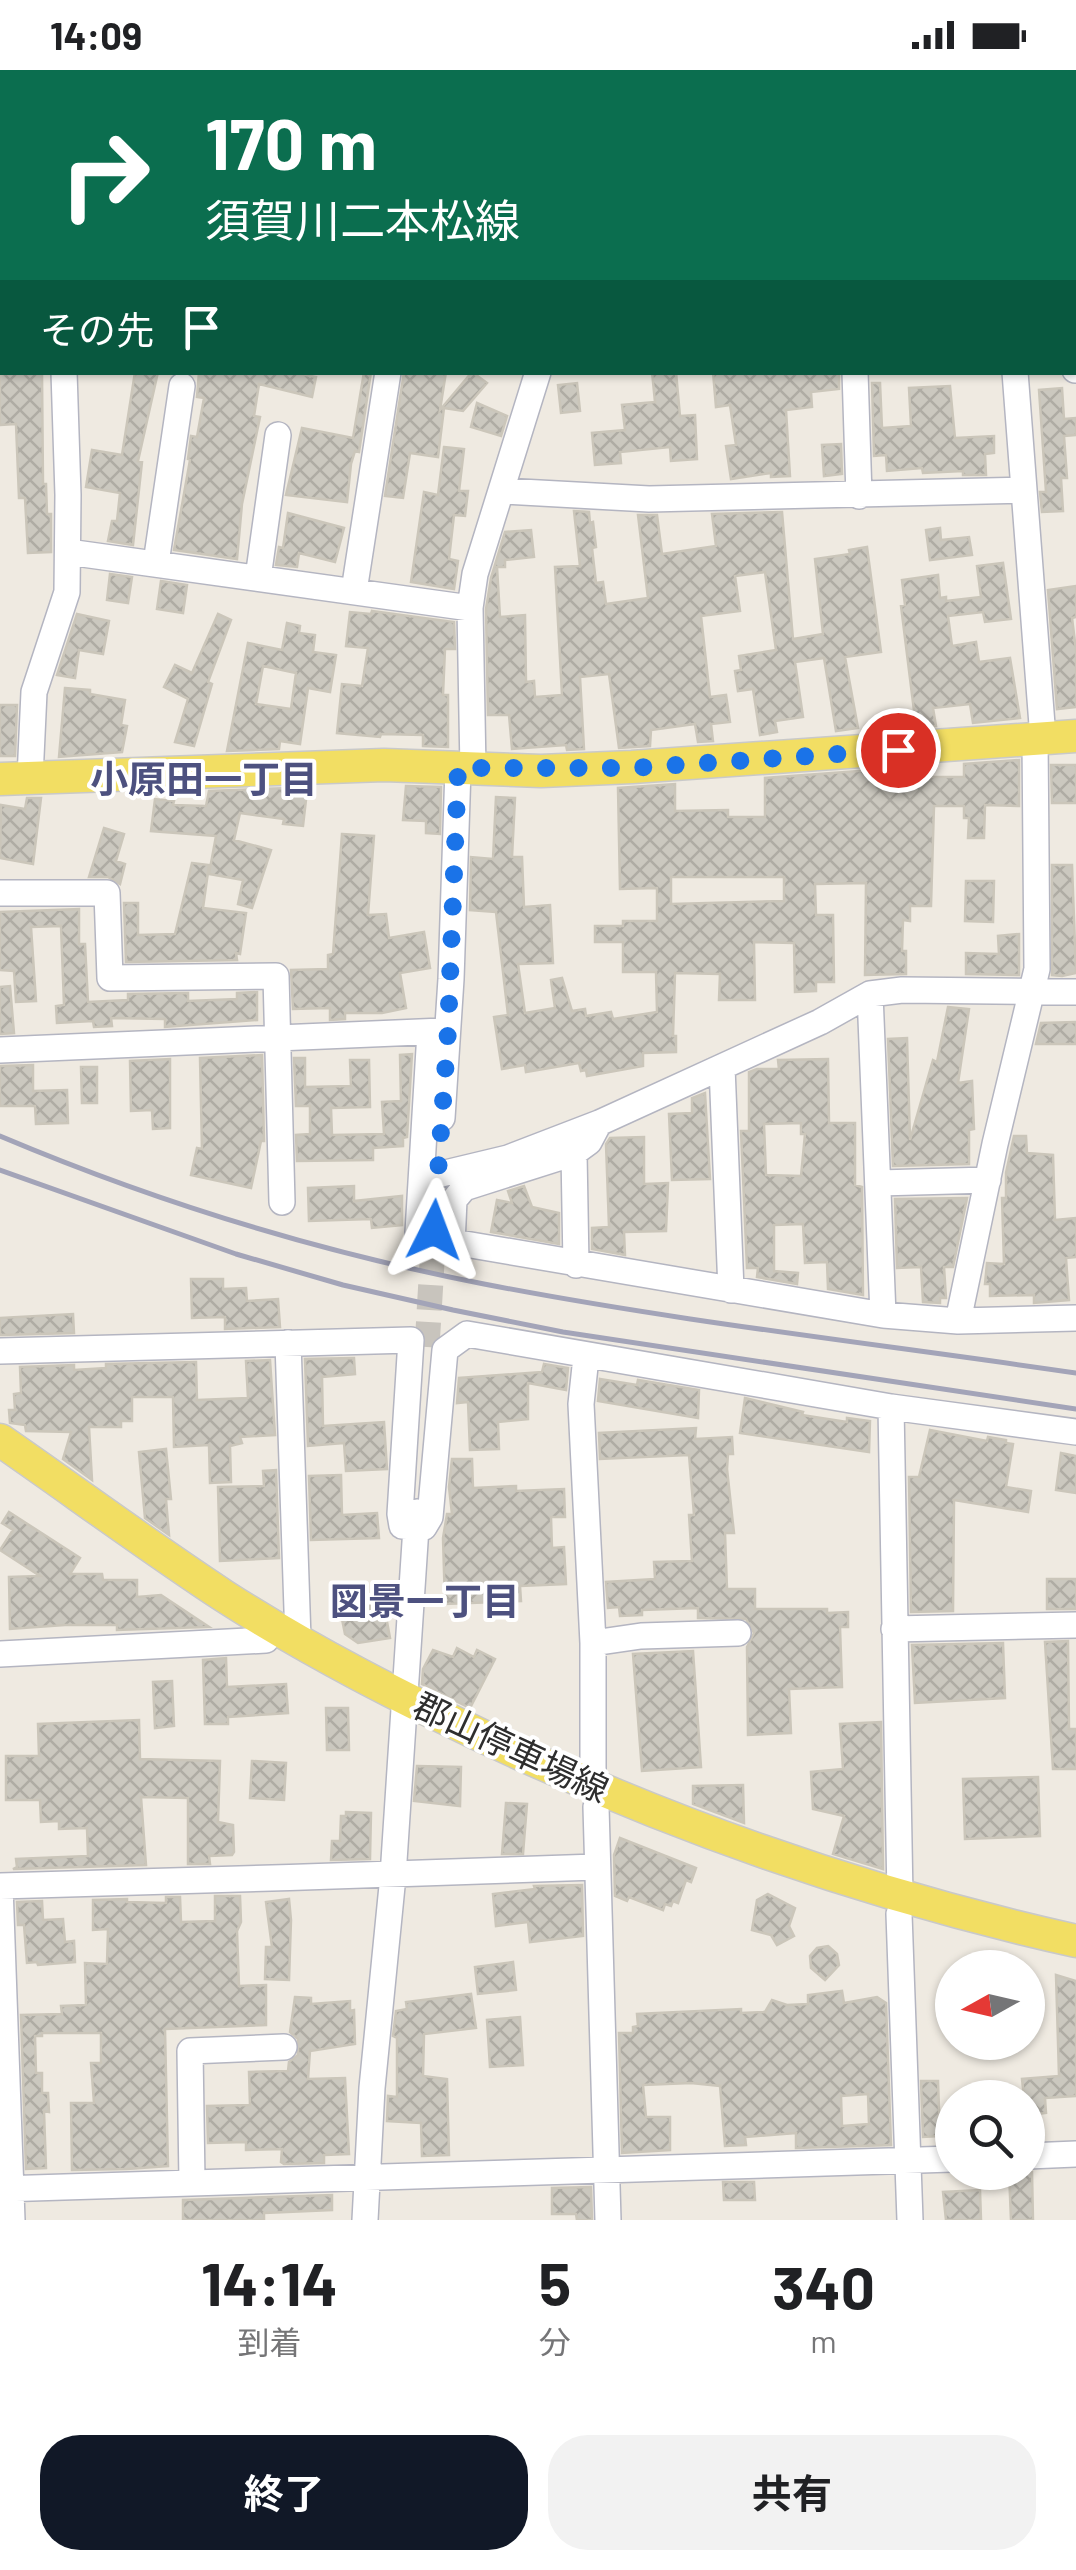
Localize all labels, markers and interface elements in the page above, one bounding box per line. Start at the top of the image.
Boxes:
text: 14:09 [50,12,142,58]
text: 170 m [205,100,377,184]
icon: right [40,110,170,240]
text: 須賀川二本松線 [205,192,520,246]
icon: arrive [174,300,229,355]
text: その先 [40,306,154,352]
pin [856,708,941,793]
icon: arrive [871,723,926,778]
district label: 小原田一丁目 [90,755,318,801]
position arrow [382,1178,486,1282]
district label: 図景一丁目 [330,1577,520,1623]
street label: 郡山停車場線 [408,1683,616,1810]
north arrow [935,1950,1045,2060]
map controls [935,1950,1045,2190]
button: search [935,2080,1045,2190]
text: 14:14 [201,2246,338,2318]
text: 5 [539,2246,571,2318]
text: 340 [772,2250,875,2322]
text: m [810,2321,837,2359]
text: 到着 [237,2322,301,2360]
text: 分 [539,2322,571,2360]
button: 終了 [40,2435,528,2550]
button: 共有 [548,2435,1036,2550]

